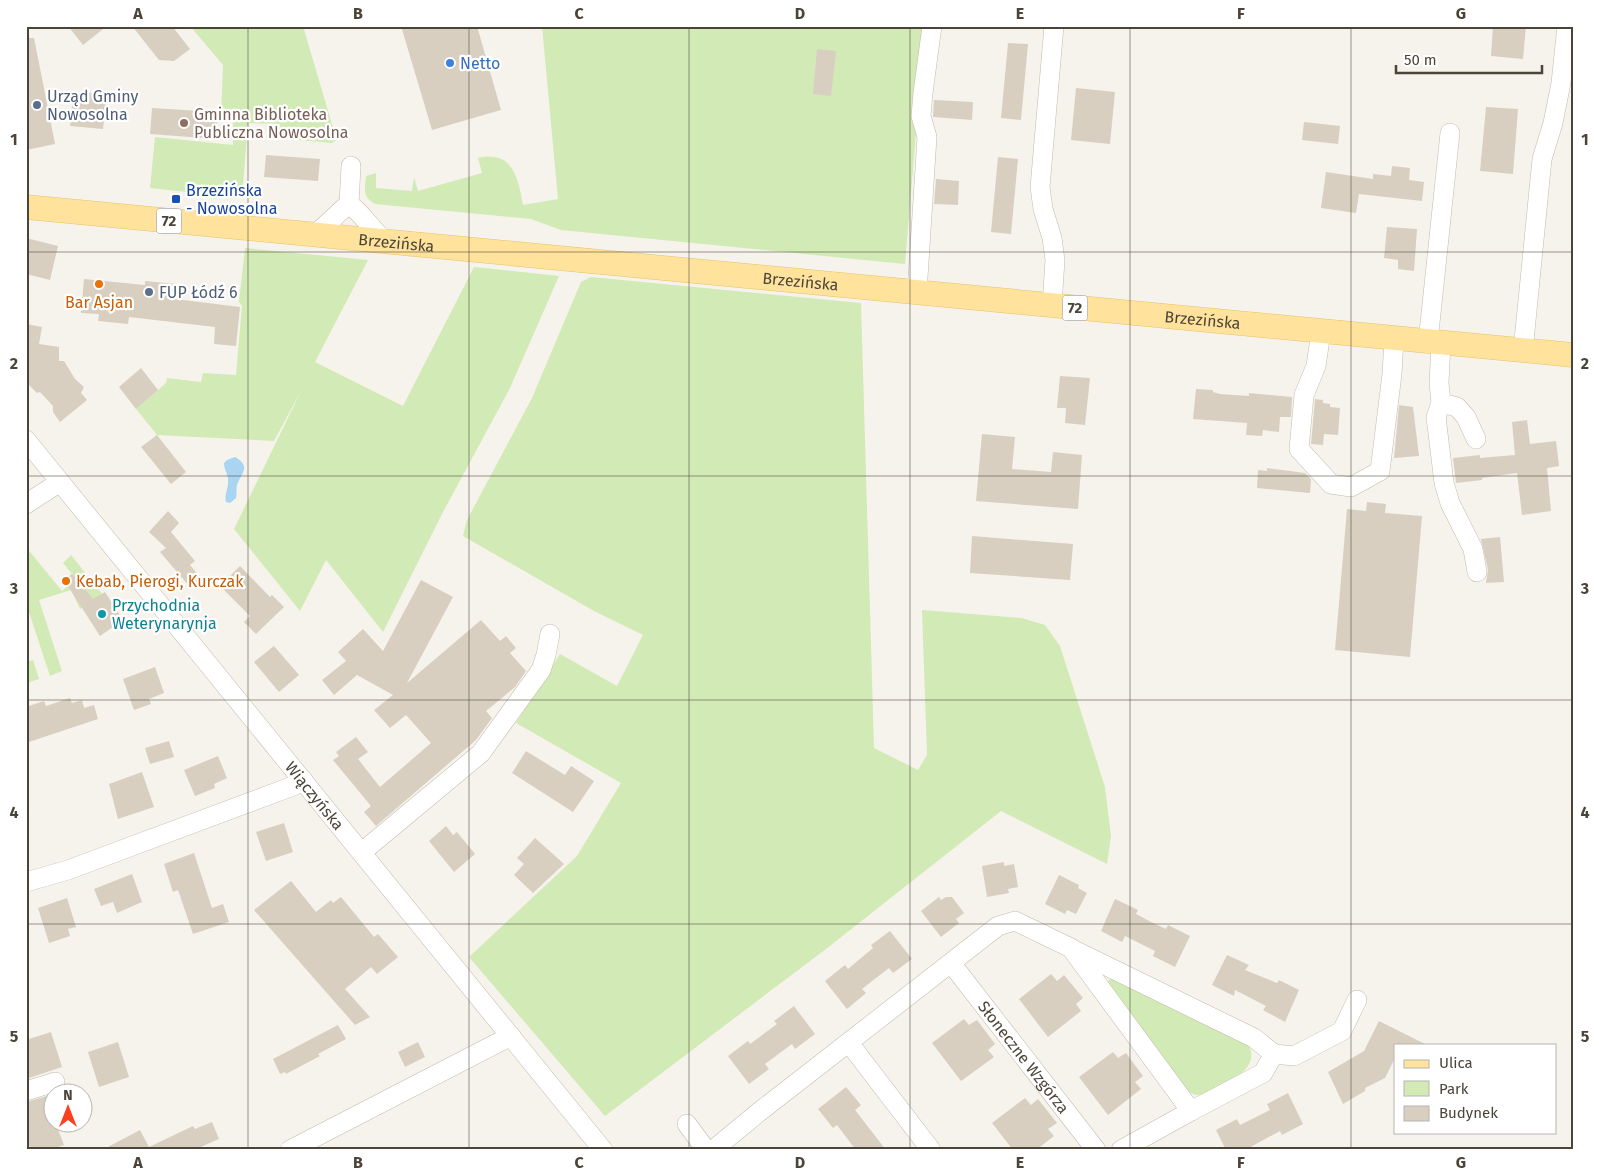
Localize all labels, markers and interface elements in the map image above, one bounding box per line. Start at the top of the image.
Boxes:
text: A [132,4,143,23]
text: B [353,4,363,23]
text: C [574,4,584,23]
text: D [795,4,805,23]
text: E [1016,4,1024,23]
text: F [1237,4,1245,23]
text: G [1456,4,1466,23]
scale bar [1396,42,1543,74]
text: 50 m [1404,51,1437,69]
place label: Netto [460,54,500,73]
marker: Netto [444,57,456,69]
place label: Urząd Gminy Nowosolna [47,87,138,124]
marker: Urząd Gminy Nowosolna [31,99,43,111]
place label: Gminna Biblioteka Publiczna Nowosolna [194,105,349,142]
marker: Gminna Biblioteka Publiczna Nowosolna [178,117,190,129]
text: 1 [10,130,18,149]
text: 1 [1581,130,1589,149]
place label: Brzezińska - Nowosolna [186,181,277,218]
marker: Brzezińska - Nowosolna [170,193,182,205]
road number: 72 [156,208,182,234]
street label: Brzezińska [357,230,435,256]
street label: Brzezińska [762,268,839,295]
marker: Bar Asjan [93,278,105,290]
place label: FUP Łódź 6 [159,283,237,302]
marker: FUP Łódź 6 [143,286,155,298]
place label: Bar Asjan [65,293,133,312]
road number: 72 [1062,296,1088,320]
street label: Brzezińska [1164,307,1241,333]
text: 2 [10,354,18,373]
text: 2 [1581,354,1589,373]
place label: Kebab, Pierogi, Kurczak [76,572,244,591]
marker: Kebab, Pierogi, Kurczak [60,575,72,587]
text: 3 [9,579,18,598]
text: 3 [1580,579,1589,598]
place label: Przychodnia Weterynarynja [112,596,217,633]
marker: Przychodnia Weterynarynja [96,608,108,620]
street label: Wiączyńska [281,758,348,834]
text: 4 [9,803,19,822]
text: 4 [1580,803,1590,822]
street label: Słoneczne Wzgórza [974,997,1073,1117]
text: 5 [10,1027,19,1046]
text: 5 [1581,1027,1590,1046]
legend [1394,1044,1556,1134]
text: Ulica [1439,1054,1473,1072]
text: Park [1439,1080,1469,1098]
north arrow [42,1084,92,1134]
text: N [63,1087,73,1104]
text: Budynek [1439,1104,1498,1122]
text: A [132,1153,143,1172]
text: B [353,1153,363,1172]
text: C [574,1153,584,1172]
text: D [795,1153,805,1172]
text: E [1016,1153,1024,1172]
text: F [1237,1153,1245,1172]
text: G [1456,1153,1466,1172]

